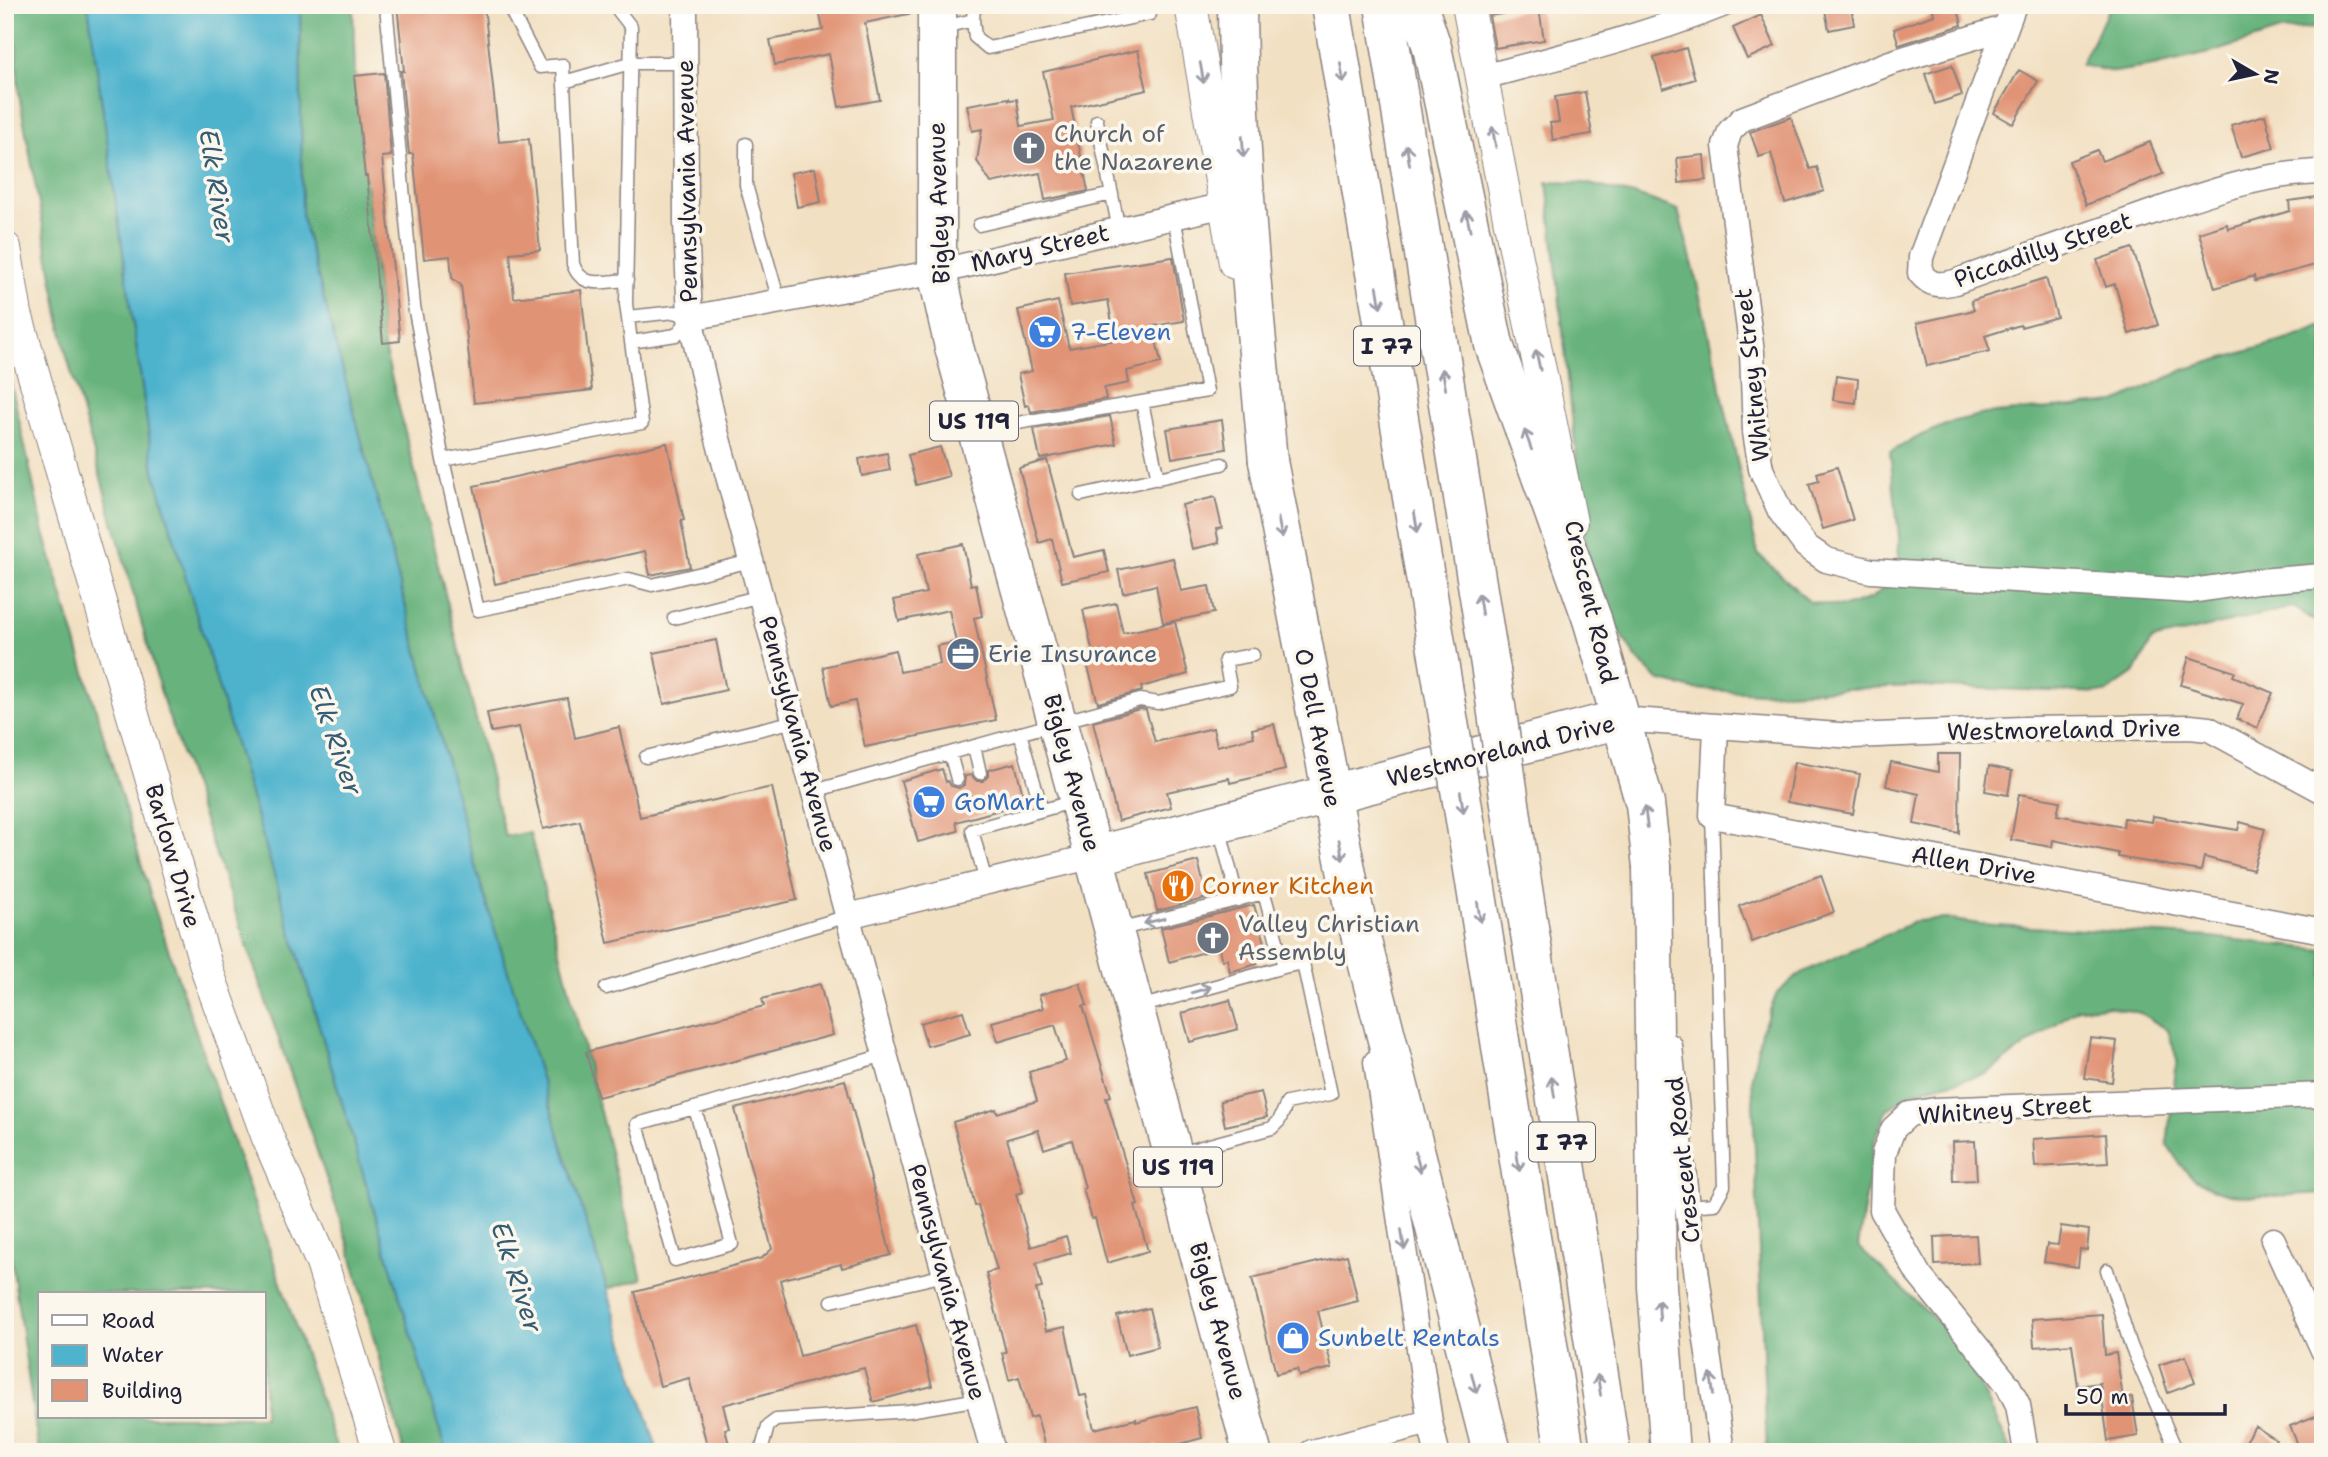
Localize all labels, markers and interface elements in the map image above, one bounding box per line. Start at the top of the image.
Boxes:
north arrow [2220,38,2290,108]
street label: Pennsylvania Avenue [669,59,705,303]
one-way arrow [1196,61,1209,83]
one-way arrow [1336,61,1349,84]
text: N [2258,67,2285,86]
place label: Church of the Nazarene [1054,118,1213,178]
street label: Bigley Avenue [920,121,958,285]
one-way arrow [1487,126,1500,149]
water label: Elk River [191,127,244,246]
church icon: Church of the Nazarene [1010,129,1048,167]
one-way arrow [1236,135,1249,158]
one-way arrow [1401,144,1414,167]
street label: Piccadilly Street [1950,205,2136,295]
one-way arrow [1461,210,1475,233]
street label: Mary Street [968,217,1112,279]
one-way arrow [1373,285,1386,308]
street label: Whitney Street [1727,287,1777,463]
supermarket icon: 7-Eleven [1026,313,1064,351]
place label: 7-Eleven [1070,316,1171,348]
road number: I 77 [1354,326,1420,366]
one-way arrow [1531,349,1545,372]
one-way arrow [1437,368,1450,391]
road number: US 119 [930,402,1018,440]
one-way arrow [1520,429,1533,451]
one-way arrow [1410,510,1423,532]
one-way arrow [1274,516,1287,539]
street label: Crescent Road [1557,517,1625,687]
one-way arrow [1473,593,1486,616]
street label: Pennsylvania Avenue [751,612,845,856]
office icon: Erie Insurance [944,635,982,673]
place label: Erie Insurance [988,638,1158,670]
street label: O Dell Avenue [1287,646,1349,810]
water label: Elk River [301,680,372,800]
street label: Bigley Avenue [1036,690,1108,856]
street label: Westmoreland Drive [1384,707,1618,795]
street label: Westmoreland Drive [1947,712,2181,748]
street label: Barlow Drive [137,780,209,932]
supermarket icon: GoMart [910,783,948,821]
place label: GoMart [954,786,1045,818]
one-way arrow [1456,790,1469,813]
one-way arrow [1640,806,1653,829]
one-way arrow [1335,838,1349,861]
street label: Allen Drive [1909,838,2039,892]
restaurant icon: Corner Kitchen [1159,867,1197,905]
place label: Corner Kitchen [1202,870,1374,902]
one-way arrow [1473,900,1486,923]
place label: Valley Christian Assembly [1238,908,1420,968]
one-way arrow [1143,915,1165,928]
church icon: Valley Christian Assembly [1194,919,1232,957]
one-way arrow [1189,983,1212,996]
street label: Crescent Road [1658,1075,1708,1245]
one-way arrow [1547,1076,1560,1099]
street label: Whitney Street [1917,1088,2093,1132]
road number: I 77 [1529,1122,1595,1162]
road number: US 119 [1134,1148,1222,1186]
one-way arrow [1512,1149,1525,1172]
one-way arrow [1412,1150,1425,1173]
street label: Pennsylvania Avenue [900,1160,994,1404]
water label: Elk River [483,1217,552,1337]
one-way arrow [1397,1228,1410,1251]
street label: Bigley Avenue [1182,1238,1254,1404]
legend [38,1292,266,1418]
one-way arrow [1652,1300,1665,1322]
text: Road [102,1307,155,1335]
shop icon: Sunbelt Rentals [1274,1319,1312,1357]
place label: Sunbelt Rentals [1318,1322,1500,1354]
text: Water [102,1341,164,1369]
one-way arrow [1468,1371,1481,1393]
one-way arrow [1706,1373,1719,1396]
scale bar [2066,1373,2225,1417]
one-way arrow [1593,1374,1606,1396]
text: Building [102,1377,182,1405]
text: 50 m [2076,1383,2129,1411]

